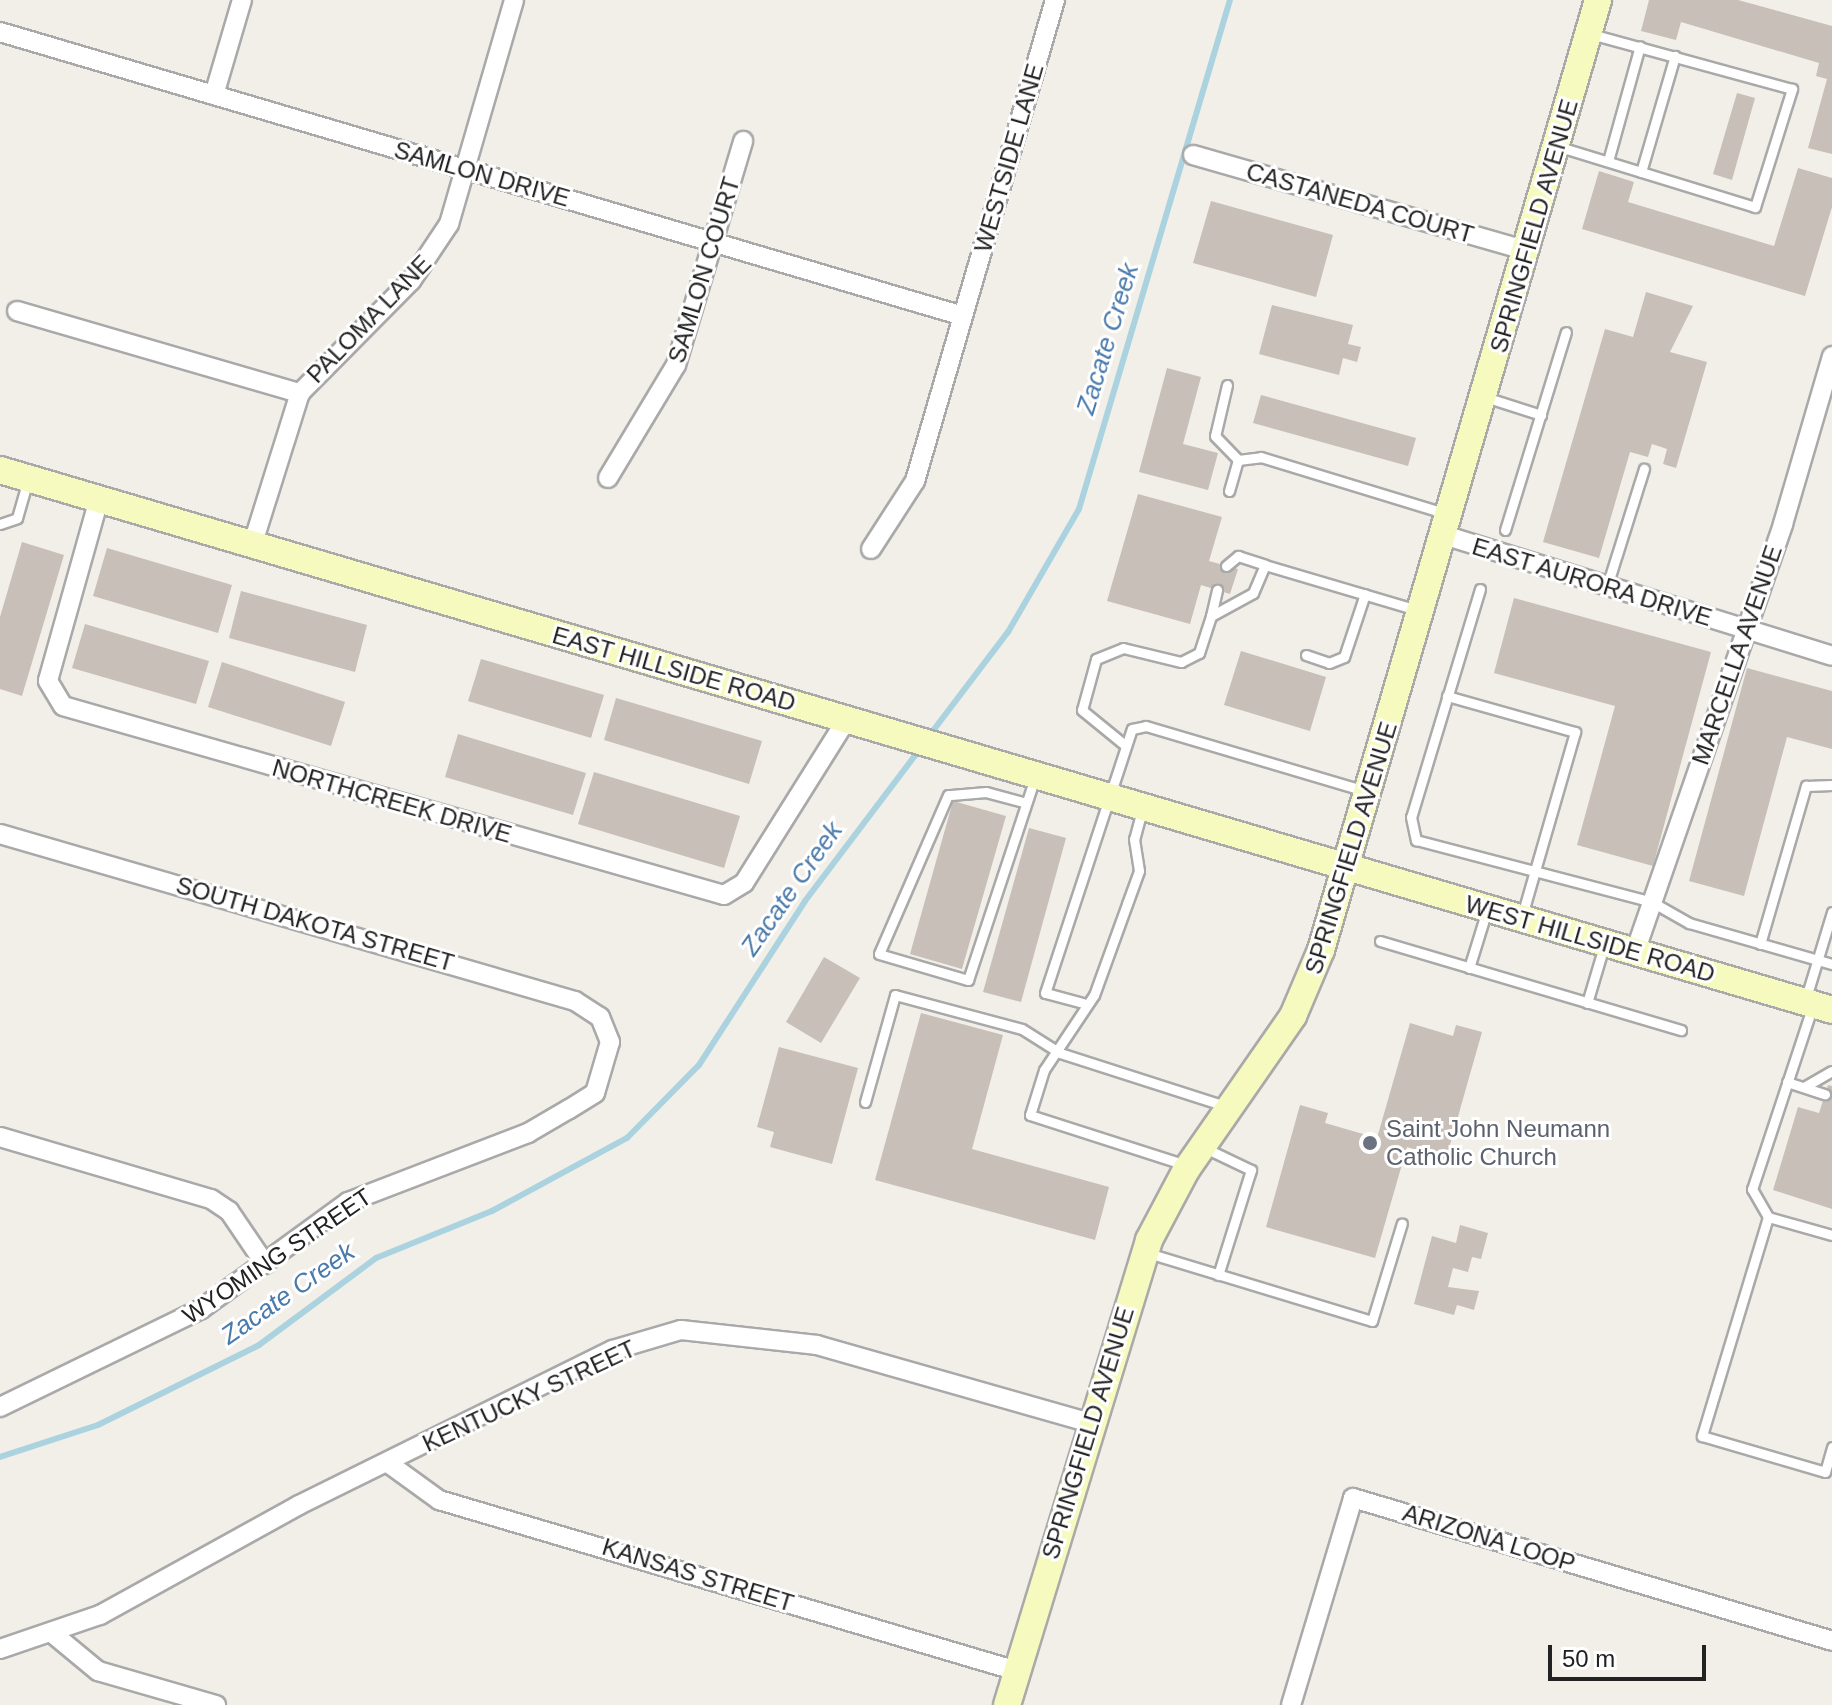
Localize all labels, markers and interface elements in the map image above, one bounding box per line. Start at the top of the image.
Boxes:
street label: WESTSIDE LANE [968,60,1050,256]
street label: SPRINGFIELD AVENUE [1484,95,1584,357]
street label: SAMLON DRIVE [391,135,573,213]
street label: CASTANEDA COURT [1242,157,1478,249]
street label: SAMLON COURT [662,174,746,366]
street label: PALOMA LANE [300,249,438,389]
water label: Zacate Creek [1070,260,1146,418]
street label: EAST AURORA DRIVE [1467,531,1717,633]
street label: MARCELLA AVENUE [1685,540,1789,770]
street label: EAST HILLSIDE ROAD [549,620,799,718]
street label: SPRINGFIELD AVENUE [1299,718,1403,978]
street label: NORTHCREEK DRIVE [269,753,515,849]
water label: Zacate Creek [734,816,850,962]
street label: SOUTH DAKOTA STREET [172,870,458,978]
street label: WEST HILLSIDE ROAD [1462,890,1718,988]
place label: Saint John Neumann Catholic Church [1386,1115,1610,1171]
marker: Saint John Neumann Catholic Church [1361,1134,1379,1152]
street label: WYOMING STREET [177,1182,377,1330]
water label: Zacate Creek [215,1236,361,1352]
street label: SPRINGFIELD AVENUE [1036,1303,1140,1563]
street label: KENTUCKY STREET [418,1334,640,1458]
street label: ARIZONA LOOP [1399,1498,1579,1578]
street label: KANSAS STREET [599,1532,797,1618]
scale bar [1552,1629,1710,1679]
text: 50 m [1562,1645,1615,1672]

